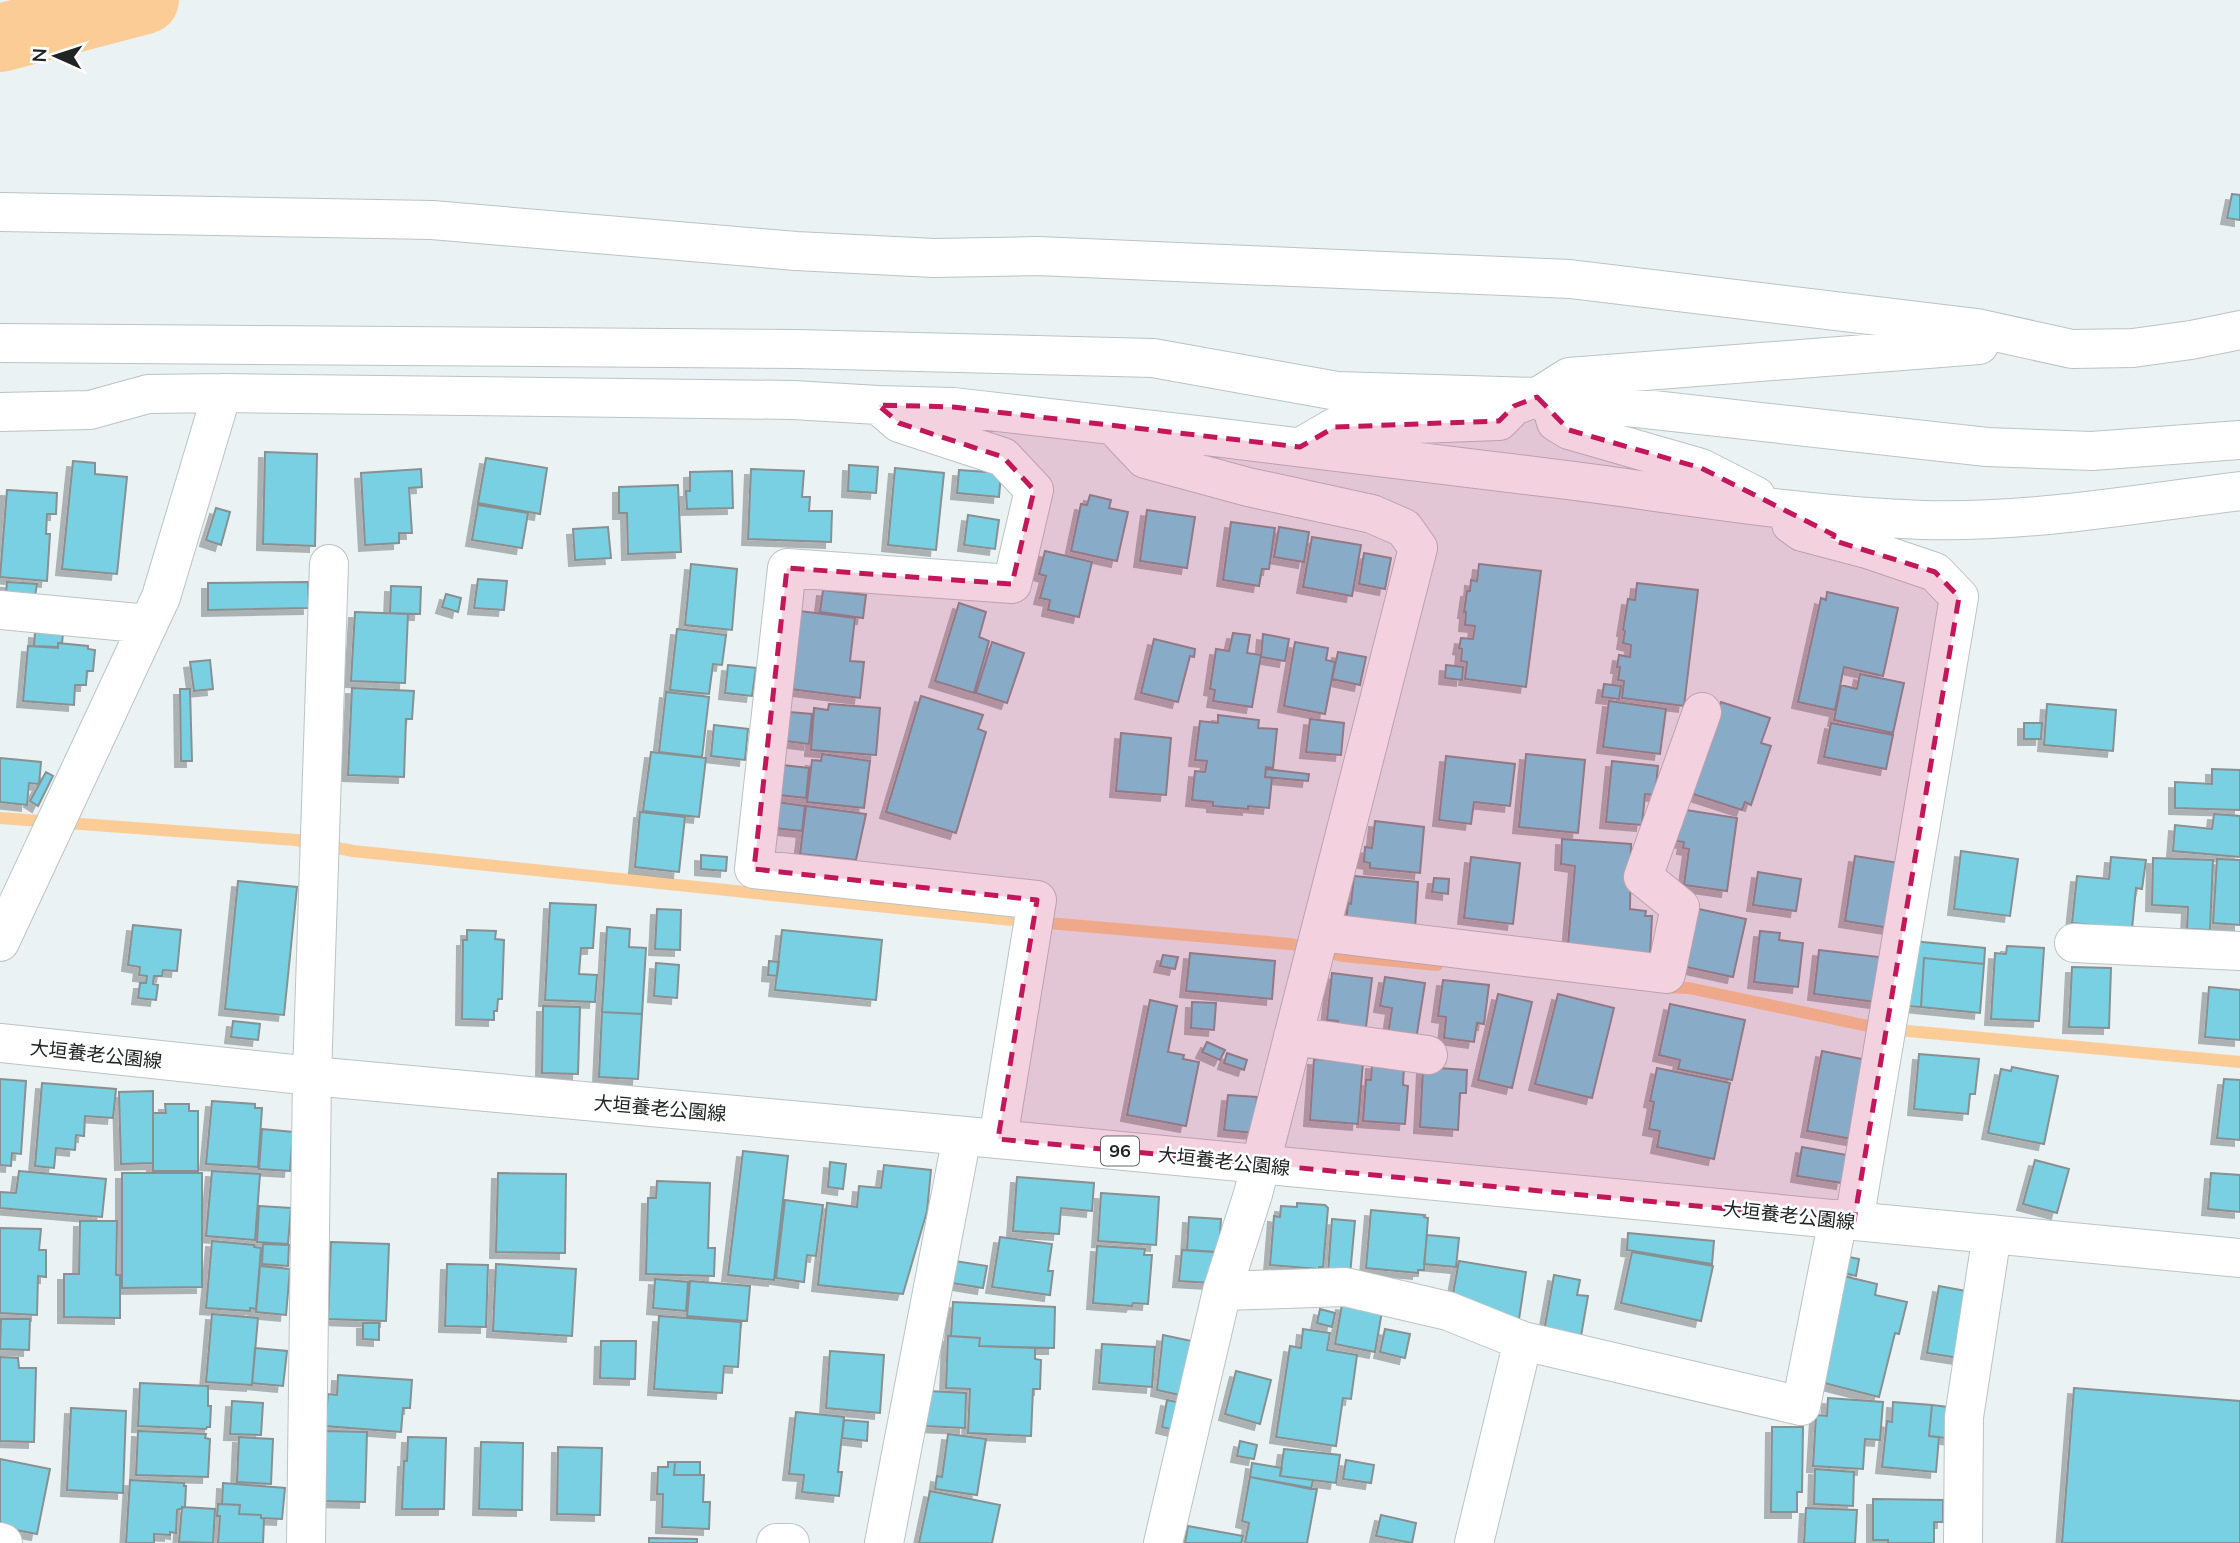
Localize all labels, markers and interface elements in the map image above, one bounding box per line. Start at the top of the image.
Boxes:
north arrow [21,21,91,91]
text: N [27,47,51,63]
street label: 大垣養老公園線 [29,1035,163,1073]
street label: 大垣養老公園線 [593,1090,727,1126]
road number: 96 [1101,1136,1139,1166]
street label: 大垣養老公園線 [1157,1142,1291,1180]
street label: 大垣養老公園線 [1722,1196,1856,1234]

